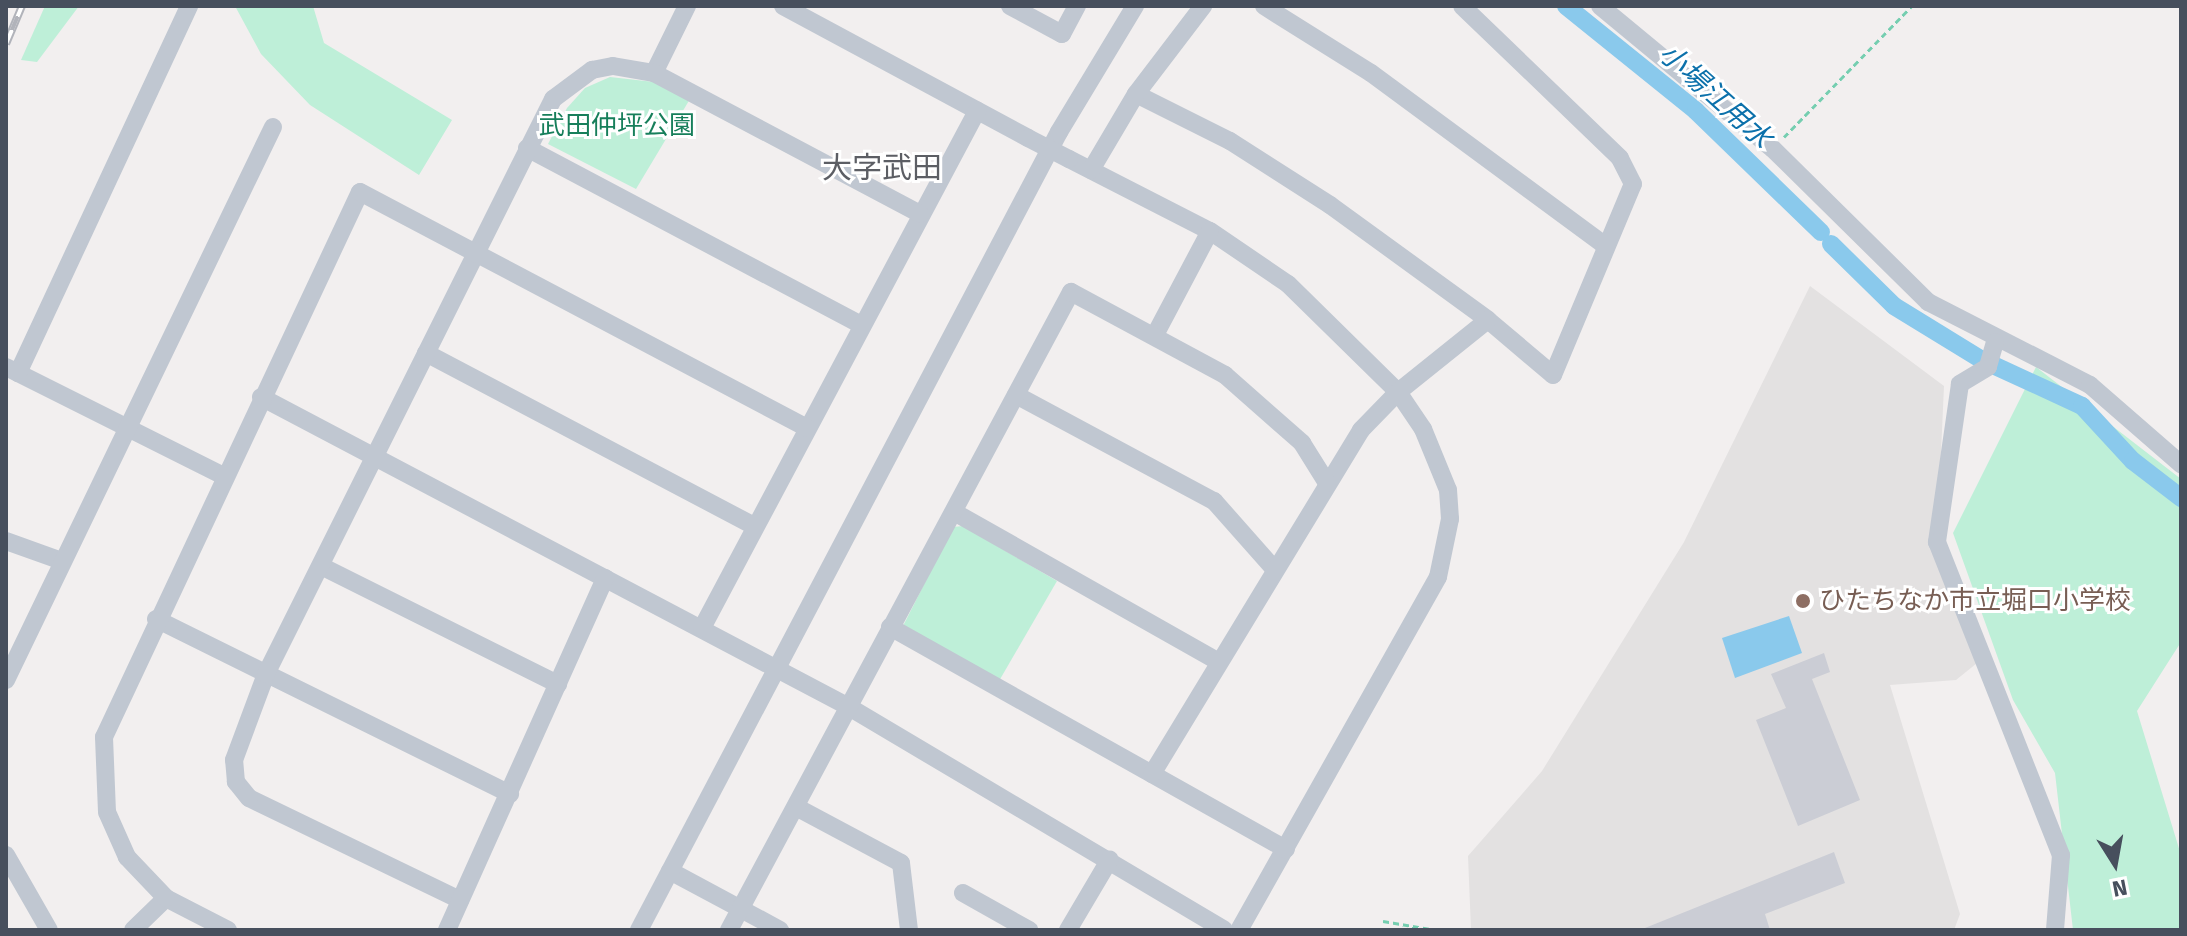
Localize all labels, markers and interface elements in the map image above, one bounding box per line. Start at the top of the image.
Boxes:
water label: 小場江用水 [1652,37,1778,155]
park label: 武田仲坪公園 [539,110,695,142]
district label: 大字武田 [822,150,942,186]
place label: ひたちなか市立堀口小学校 [1819,585,2131,617]
marker: ひたちなか市立堀口小学校 [1794,592,1812,610]
north arrow [2075,824,2155,904]
text: N [2110,873,2129,903]

